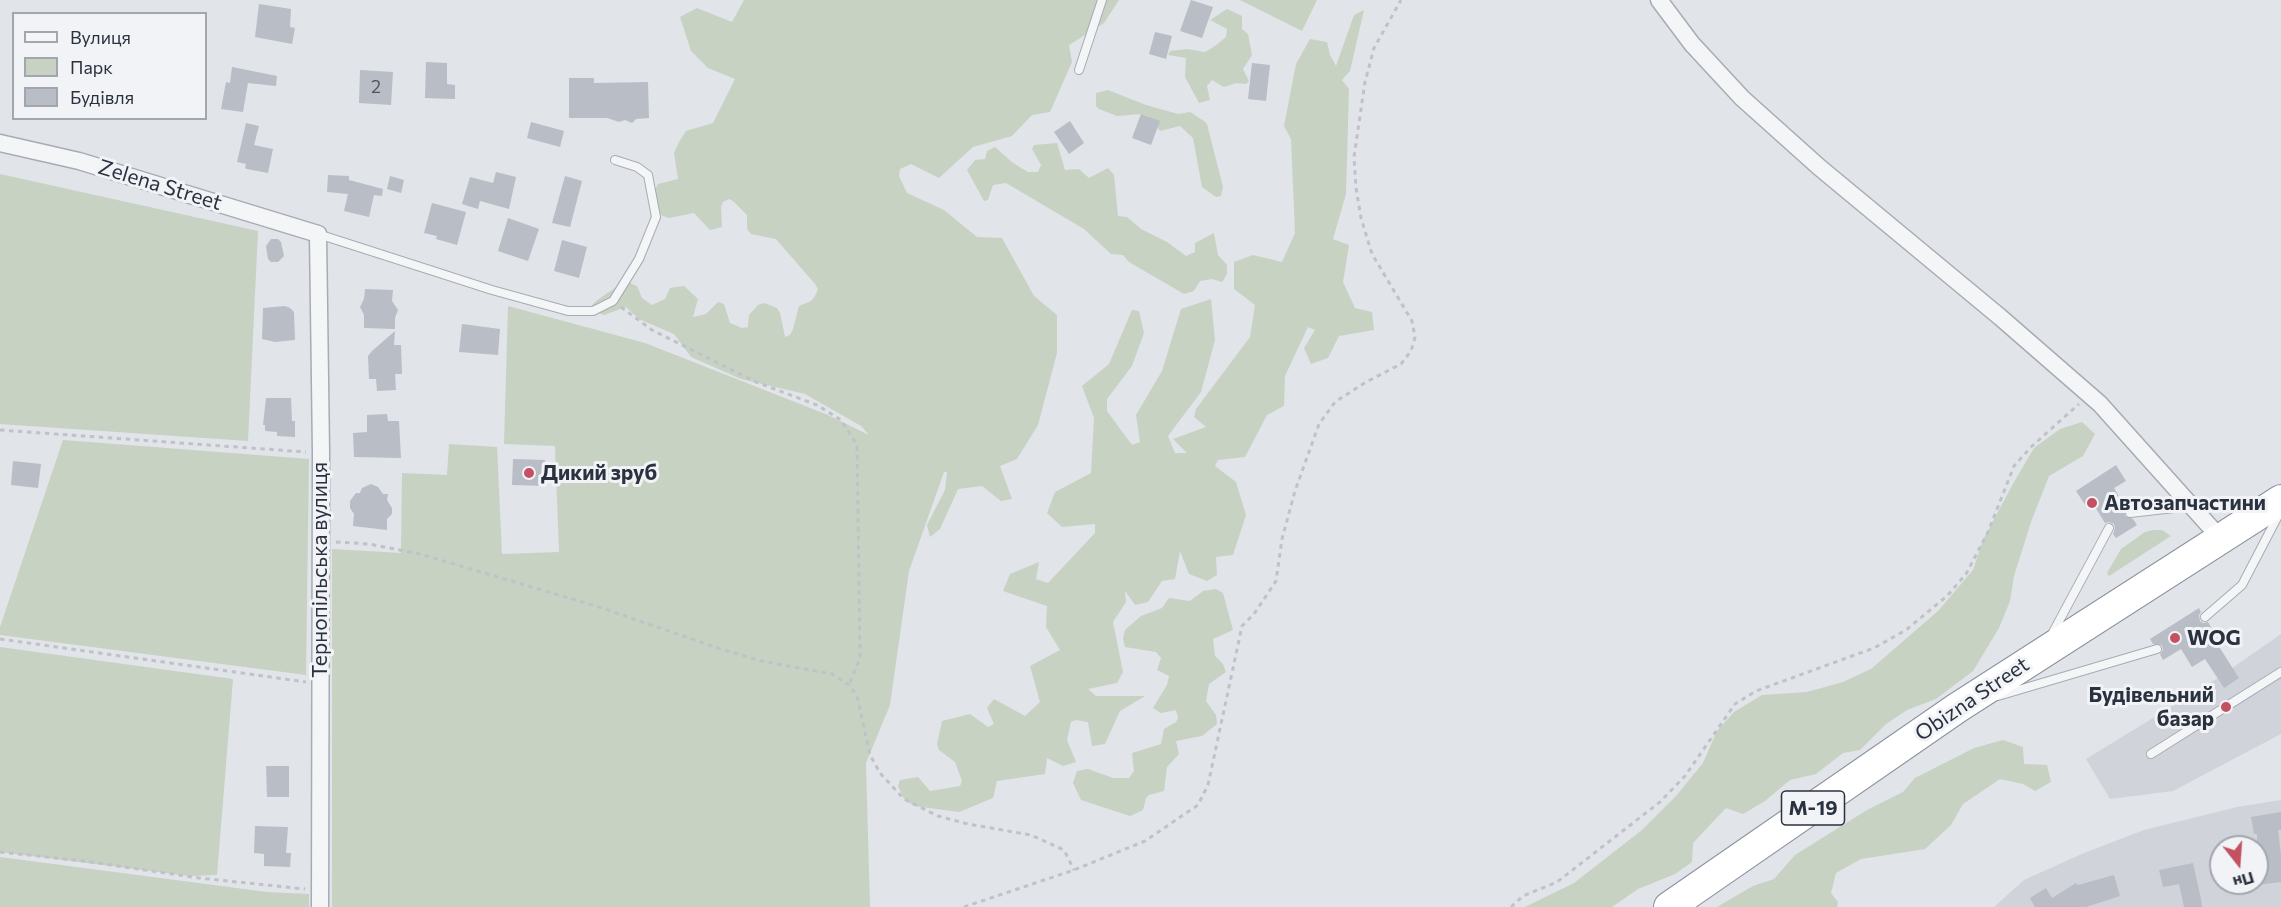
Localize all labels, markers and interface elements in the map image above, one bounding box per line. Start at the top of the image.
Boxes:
legend [12,12,207,120]
text: Вулиця [70,26,131,48]
text: Парк [70,56,113,78]
house number: 2 [371,76,381,98]
text: Будівля [70,86,134,108]
street label: Zelena Street [95,154,225,216]
place label: Дикий зруб [541,460,657,486]
street label: Тернопільська вулиця [307,462,333,678]
marker: Дикий зруб [522,466,536,480]
place label: Автозапчастини [2104,490,2266,516]
marker: Автозапчастини [2085,496,2099,510]
place label: WOG [2187,625,2241,651]
marker: WOG [2168,631,2182,645]
street label: Obizna Street [1910,652,2034,746]
place label: Будівельний базар [2089,682,2214,732]
marker: Будівельний базар [2219,700,2233,714]
road number: М-19 [1782,791,1844,825]
north arrow [2209,835,2269,895]
text: Пн [2231,869,2257,893]

